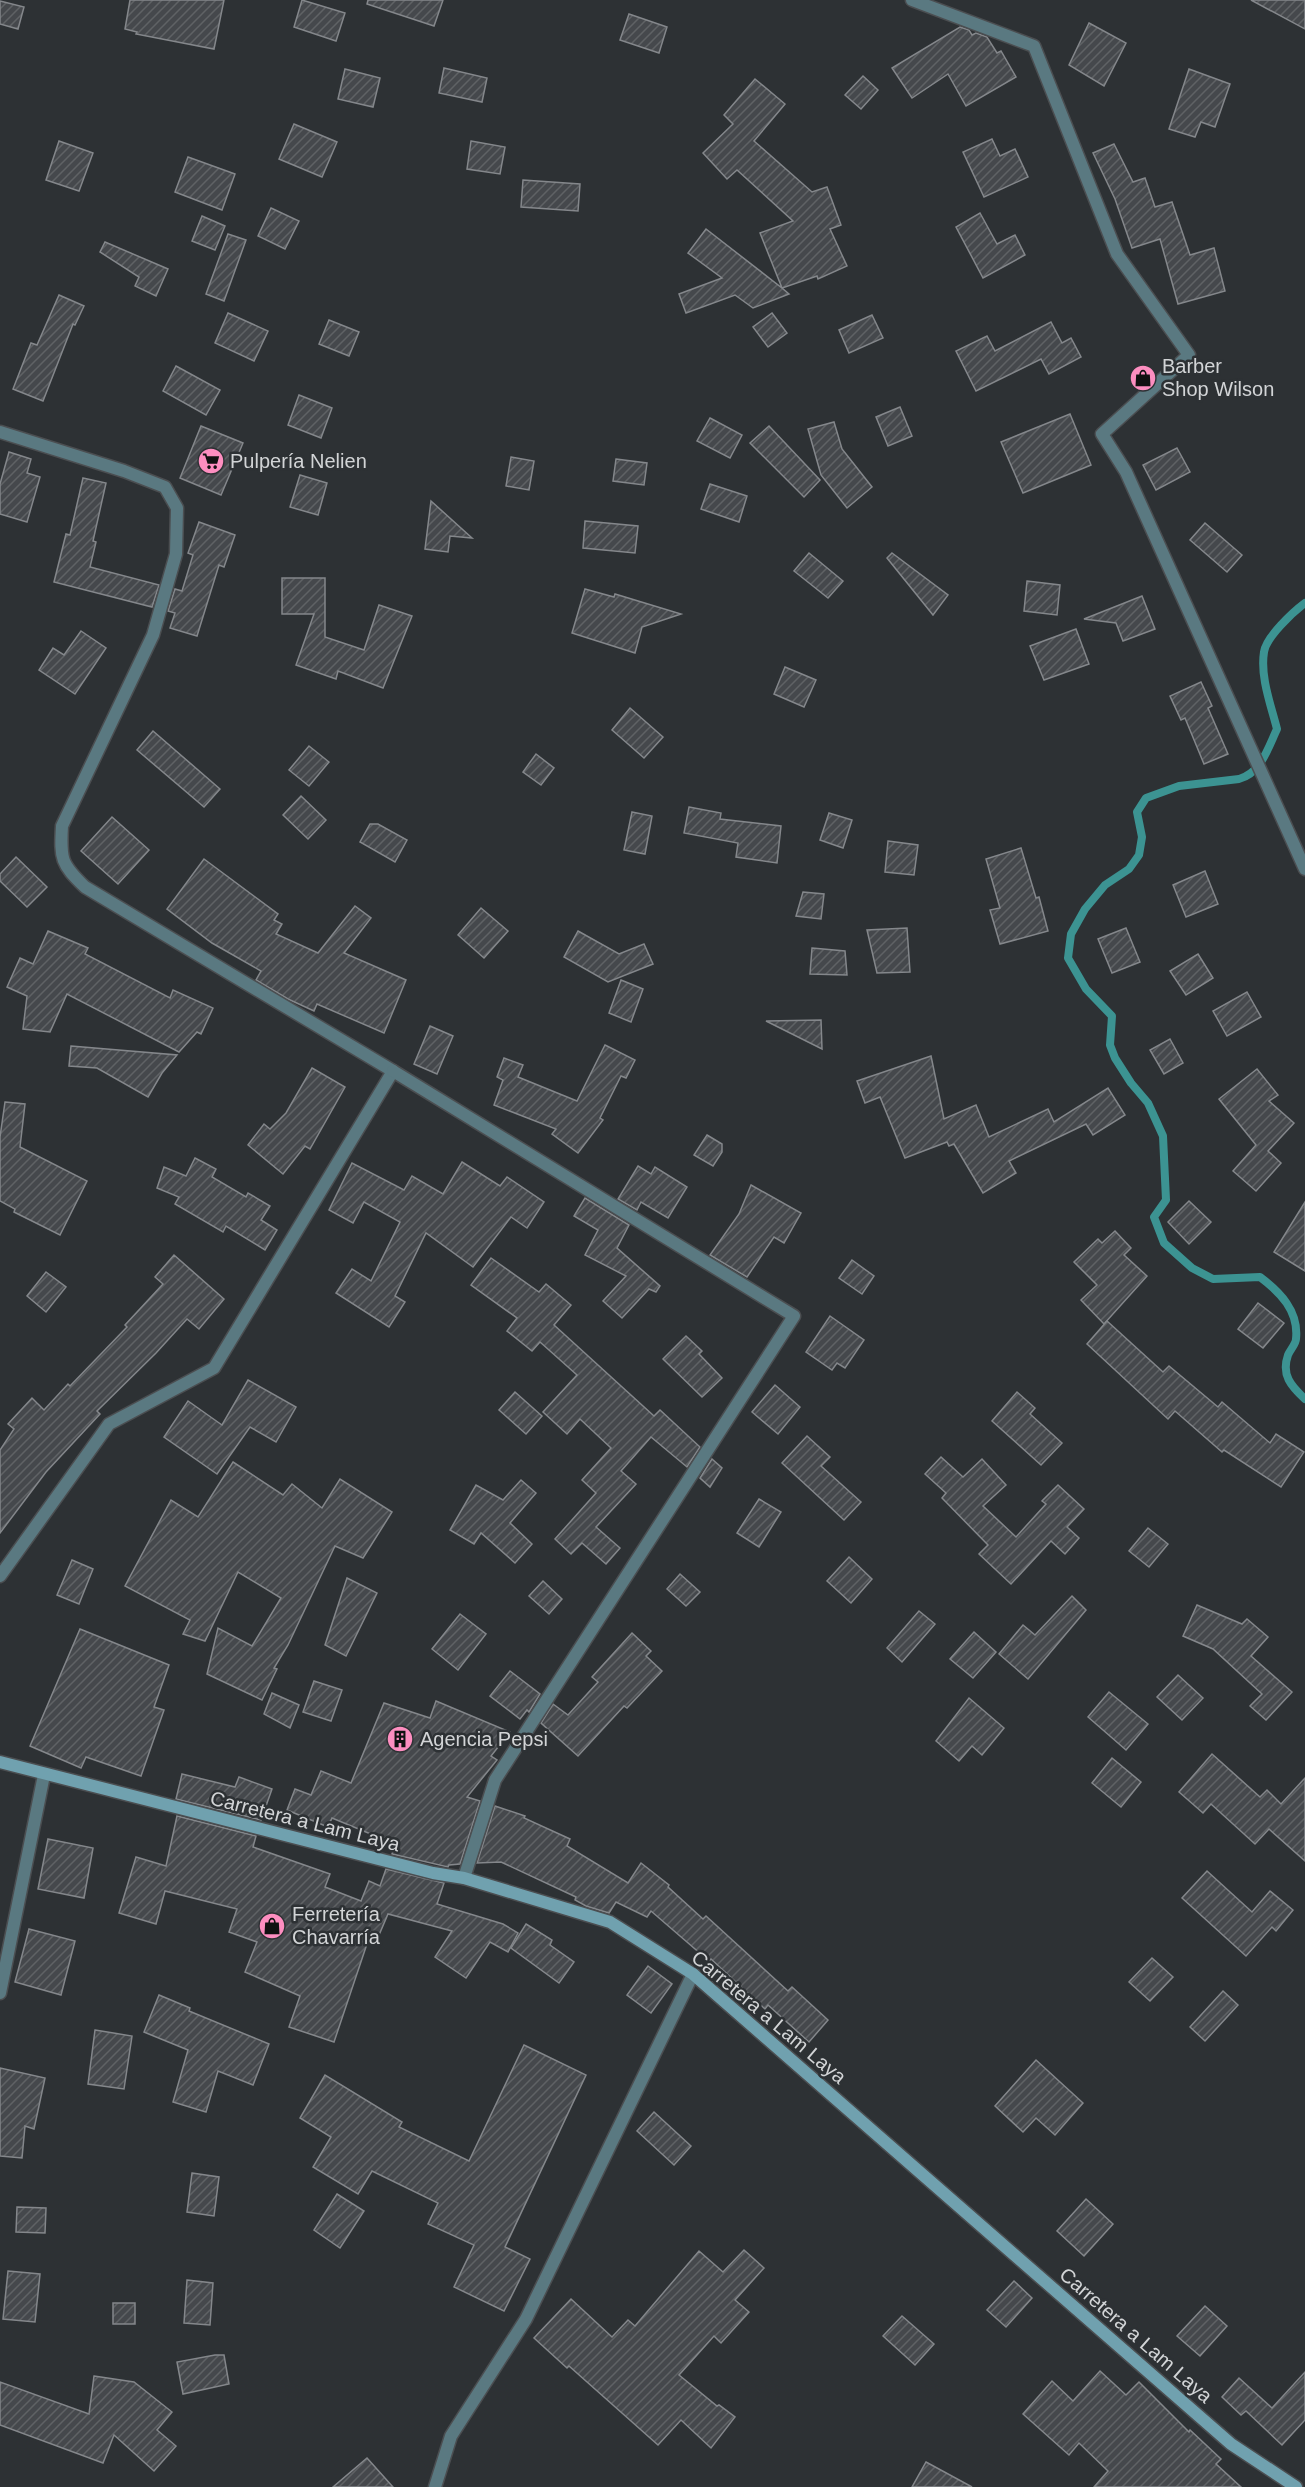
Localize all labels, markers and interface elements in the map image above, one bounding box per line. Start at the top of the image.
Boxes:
place label: Barber Shop Wilson [1162,355,1274,400]
shop icon: Barber Shop Wilson [1128,363,1158,393]
supermarket icon: Pulpería Nelien [196,446,226,476]
place label: Pulpería Nelien [230,450,367,472]
building icon: Agencia Pepsi [385,1724,415,1754]
place label: Agencia Pepsi [420,1728,548,1750]
street label: Carretera a Lam Laya [208,1787,403,1855]
place label: Ferretería Chavarría [292,1903,381,1948]
shop icon: Ferretería Chavarría [257,1911,287,1941]
street label: Carretera a Lam Laya [687,1946,851,2089]
street label: Carretera a Lam Laya [1055,2263,1217,2408]

